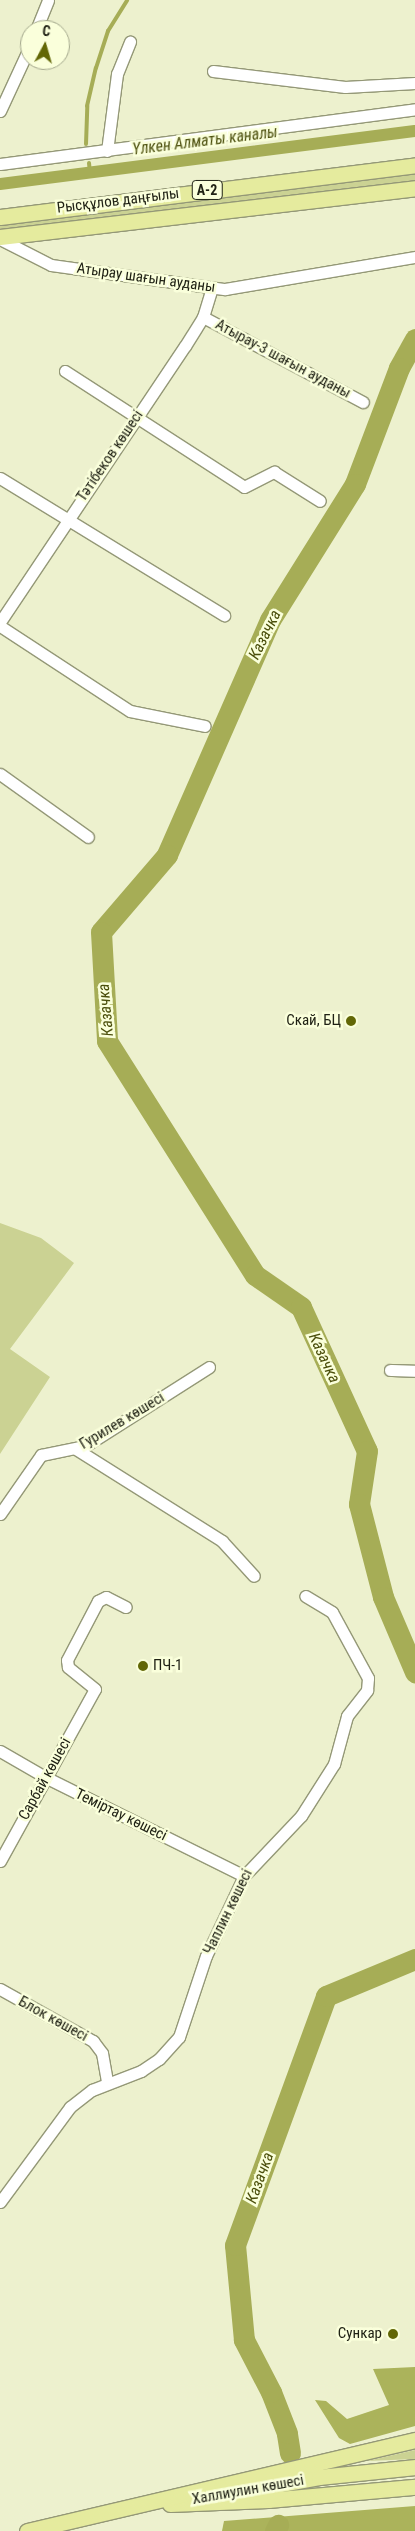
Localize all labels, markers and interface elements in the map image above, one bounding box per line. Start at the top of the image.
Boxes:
north arrow [20,20,70,70]
text: С [42,23,51,39]
water label: Үлкен Алматы каналы [131,123,279,159]
road number: A-2 [191,178,223,202]
street label: Рысқұлов даңғылы [56,185,180,217]
street label: Атырау шағын ауданы [76,259,216,297]
street label: Атырау-3 шағын ауданы [212,316,354,402]
street label: Тәтібеков көшесі [73,407,147,505]
water label: Казачка [245,607,285,663]
water label: Казачка [94,983,118,1037]
place label: Скай, БЦ [286,1012,341,1030]
marker: Скай, БЦ [345,1015,357,1027]
water label: Казачка [304,1330,344,1386]
street label: Гурилев көшесі [76,1389,168,1453]
place label: ПЧ-1 [153,1657,182,1675]
marker: ПЧ-1 [137,1660,149,1672]
street label: Сарбай көшесі [15,1735,75,1823]
street label: Теміртау көшесі [72,1785,170,1845]
street label: Чаплин көшесі [200,1866,256,1958]
street label: Блок көшесі [15,1993,91,2045]
water label: Казачка [242,2150,278,2206]
place label: Сункар [338,2325,382,2343]
marker: Сункар [386,2327,400,2341]
street label: Халлиулин көшесі [191,2471,305,2509]

